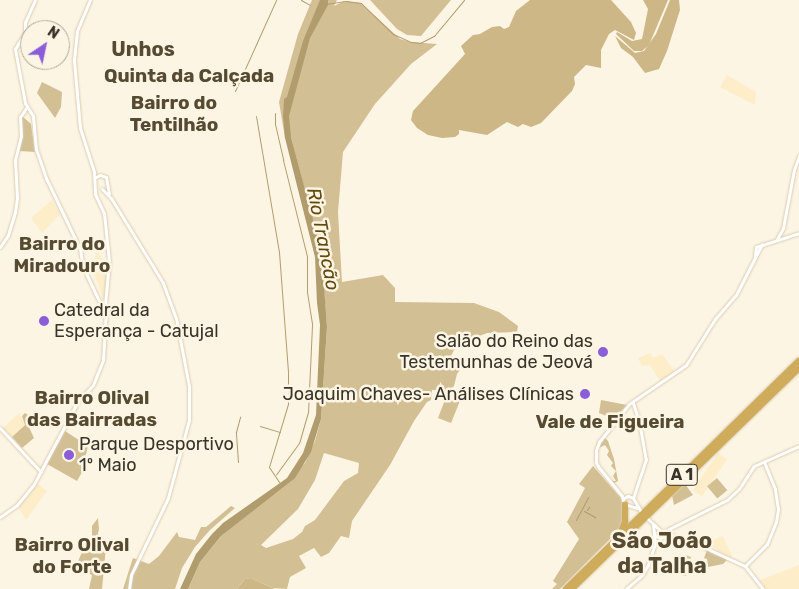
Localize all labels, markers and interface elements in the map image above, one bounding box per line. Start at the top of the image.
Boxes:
north arrow [20,20,70,70]
text: N [44,23,62,43]
district label: Unhos [111,37,175,61]
district label: Quinta da Calçada [104,65,274,87]
district label: Bairro do Tentilhão [130,92,218,136]
water label: Rio Trancão [302,185,344,293]
district label: Bairro do Miradouro [14,233,110,277]
place label: Catedral da Esperança - Catujal [54,300,219,342]
marker: Catedral da Esperança - Catujal [38,315,50,327]
place label: Salão do Reino das Testemunhas de Jeová [399,331,593,374]
marker: Salão do Reino das Testemunhas de Jeová [597,346,609,358]
place label: Joaquim Chaves- Análises Clínicas [282,383,574,405]
district label: Bairro Olival das Bairradas [27,387,157,431]
marker: Joaquim Chaves- Análises Clínicas [578,387,592,401]
district label: Vale de Figueira [535,411,685,433]
place label: Parque Desportivo 1º Maio [79,434,234,476]
marker: Parque Desportivo 1º Maio [63,449,75,461]
road number: A 1 [664,462,700,488]
district label: São João da Talha [612,527,712,578]
district label: Bairro Olival do Forte [15,534,129,578]

